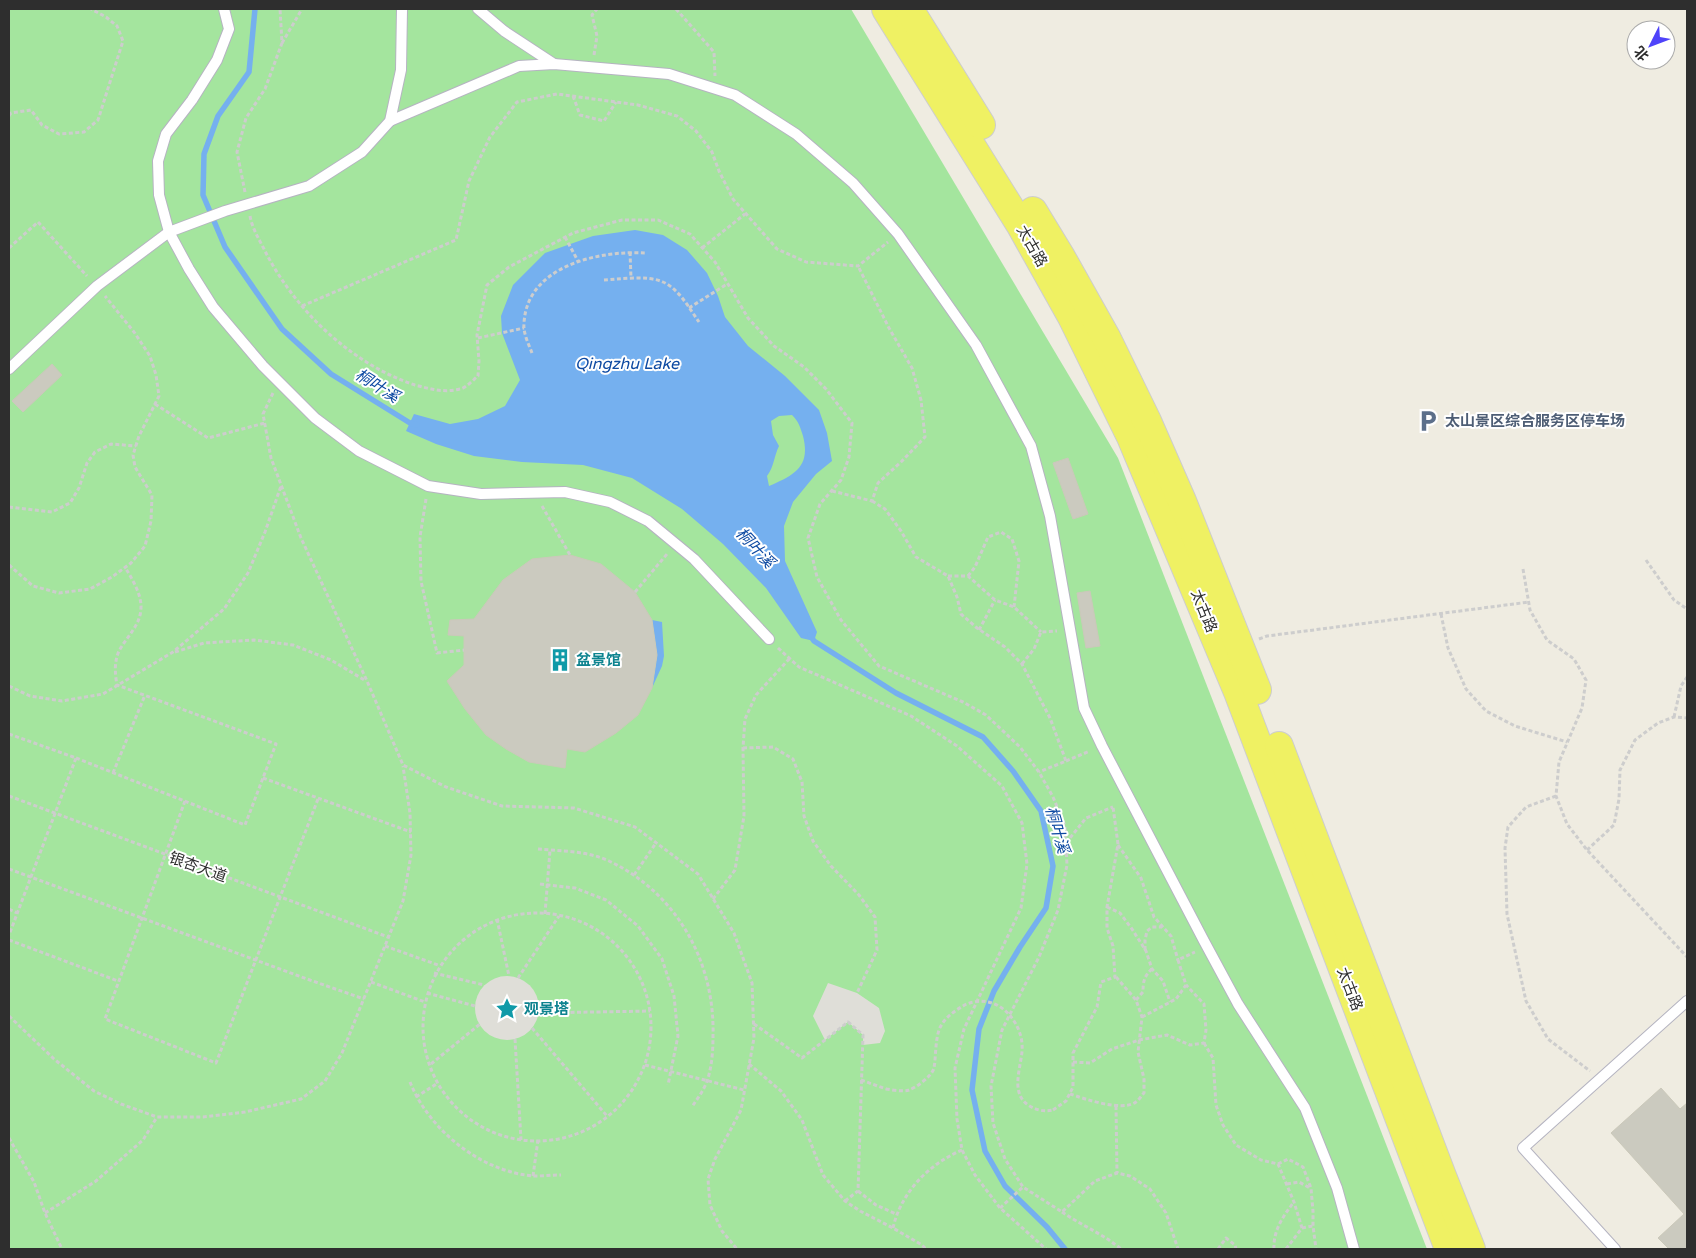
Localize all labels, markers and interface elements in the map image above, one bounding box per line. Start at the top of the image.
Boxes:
north arrow [1626,20,1676,70]
text: 北 [1631,42,1653,64]
street label: 太古路 [1013,222,1051,270]
water label: Qingzhu Lake [575,354,680,374]
water label: 桐叶溪 [351,365,404,408]
parking icon: 太山景区综合服务区停车场 [1415,408,1441,434]
place label: 太山景区综合服务区停车场 [1445,412,1625,430]
water label: 桐叶溪 [731,524,780,574]
street label: 太古路 [1187,587,1221,635]
building icon: 盆景馆 [547,647,573,673]
place label: 盆景馆 [576,651,621,669]
water label: 桐叶溪 [1041,804,1074,858]
street label: 银杏大道 [167,848,229,886]
street label: 太古路 [1334,965,1366,1013]
place icon: 观景塔 [494,996,520,1022]
place label: 观景塔 [524,1000,569,1018]

